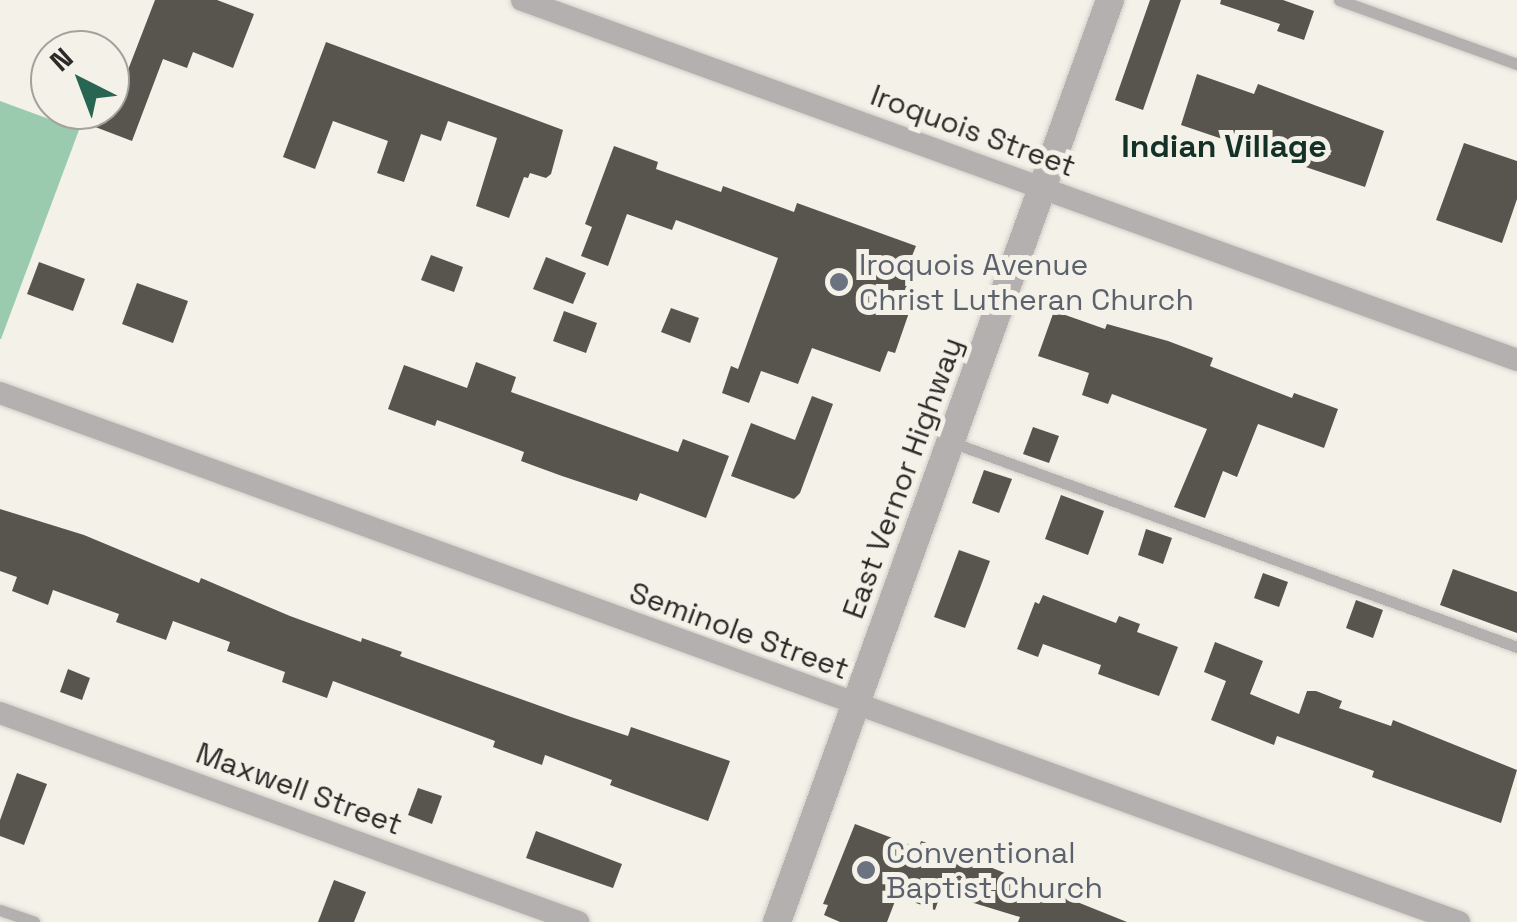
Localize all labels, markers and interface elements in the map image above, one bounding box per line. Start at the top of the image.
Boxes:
north arrow [30,30,130,130]
text: N [42,40,80,79]
street label: Iroquois Street [866,77,1080,185]
district label: Indian Village [1121,127,1327,165]
place label: Iroquois Avenue Christ Lutheran Church [859,247,1194,318]
marker: Iroquois Avenue Christ Lutheran Church [828,271,850,293]
street label: East Vernor Highway [835,332,971,624]
street label: Seminole Street [624,575,854,687]
street label: Maxwell Street [191,735,407,843]
place label: Conventional Baptist Church [886,835,1103,906]
marker: Conventional Baptist Church [855,859,877,881]

